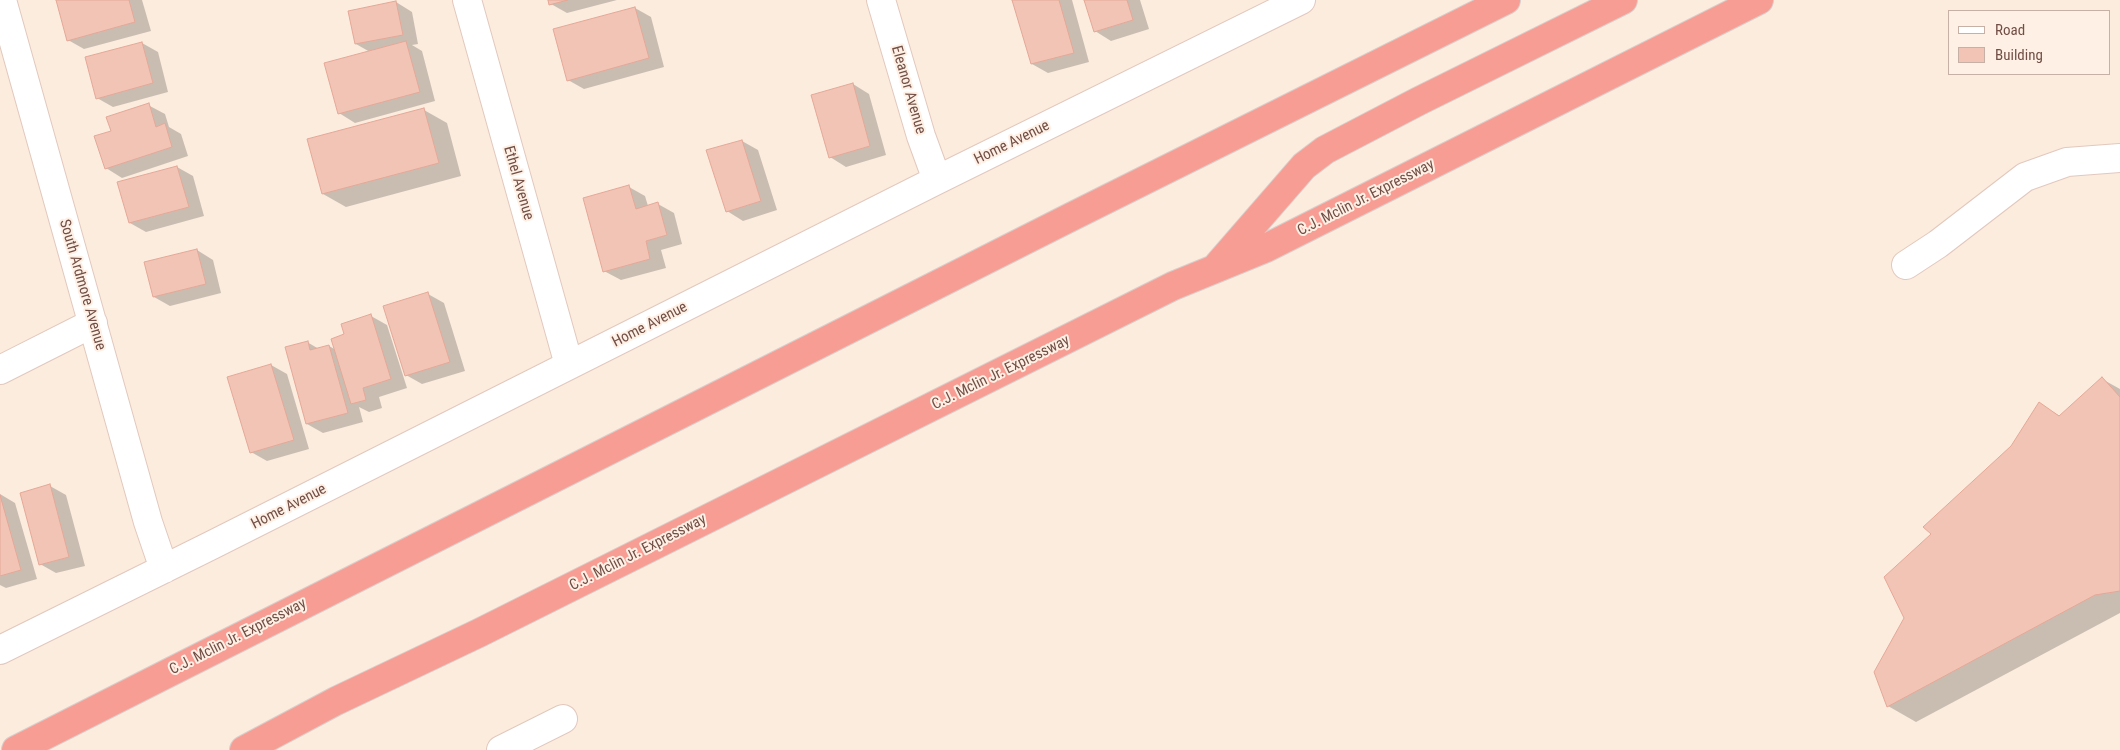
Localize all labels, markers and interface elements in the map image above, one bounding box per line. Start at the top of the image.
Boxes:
legend [1948,10,2110,75]
text: Road [1995,21,2025,39]
street label: Eleanor Avenue [887,44,929,136]
text: Building [1995,46,2043,64]
street label: Home Avenue [971,117,1053,169]
street label: Ethel Avenue [499,144,537,222]
street label: C.J. Mclin Jr. Expressway [1295,156,1437,240]
street label: South Ardmore Avenue [55,218,109,352]
street label: Home Avenue [609,298,691,352]
street label: C.J. Mclin Jr. Expressway [929,332,1073,414]
street label: Home Avenue [248,480,330,534]
street label: C.J. Mclin Jr. Expressway [567,511,709,595]
street label: C.J. Mclin Jr. Expressway [167,595,309,679]

